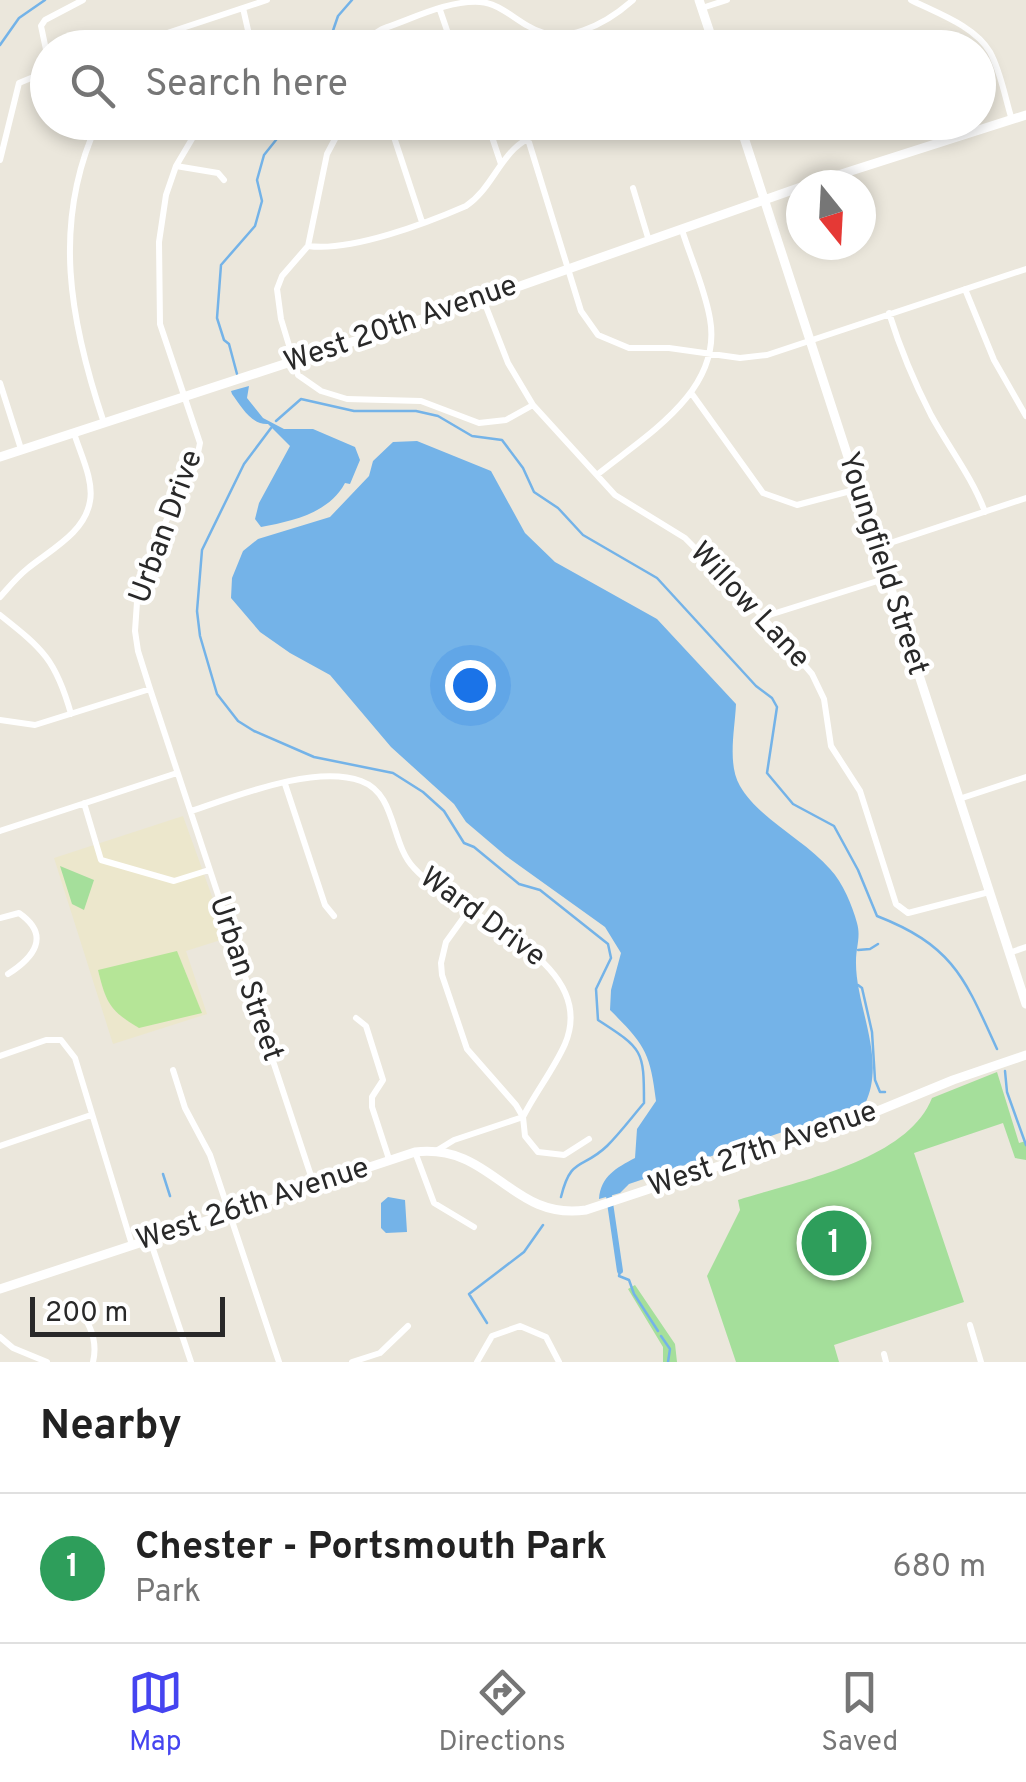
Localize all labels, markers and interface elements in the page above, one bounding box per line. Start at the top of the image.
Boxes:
search box [30,30,996,140]
icon: search [65,58,120,113]
text: Search here [145,61,348,110]
north arrow [786,170,876,260]
street label: West 20th Avenue [280,268,522,382]
street label: Urban Drive [122,445,212,609]
street label: Youngfield Street [828,448,936,680]
street label: Willow Lane [681,535,817,677]
your location [445,660,496,711]
street label: Ward Drive [412,860,552,976]
street label: Urban Street [199,892,291,1066]
street label: West 27th Avenue [644,1094,882,1206]
street label: West 26th Avenue [132,1150,374,1260]
pin: 1 [802,1206,866,1280]
scale bar [30,1292,225,1336]
text: 200 m [45,1296,128,1332]
text: Nearby [40,1401,182,1454]
text: Chester - Portsmouth Park [135,1524,607,1573]
text: 1 [66,1548,79,1588]
text: 680 m [892,1548,986,1588]
text: Park [135,1573,201,1613]
tab: Map [128,1665,183,1761]
tab: Directions [438,1665,566,1761]
tab: Saved [821,1665,898,1761]

